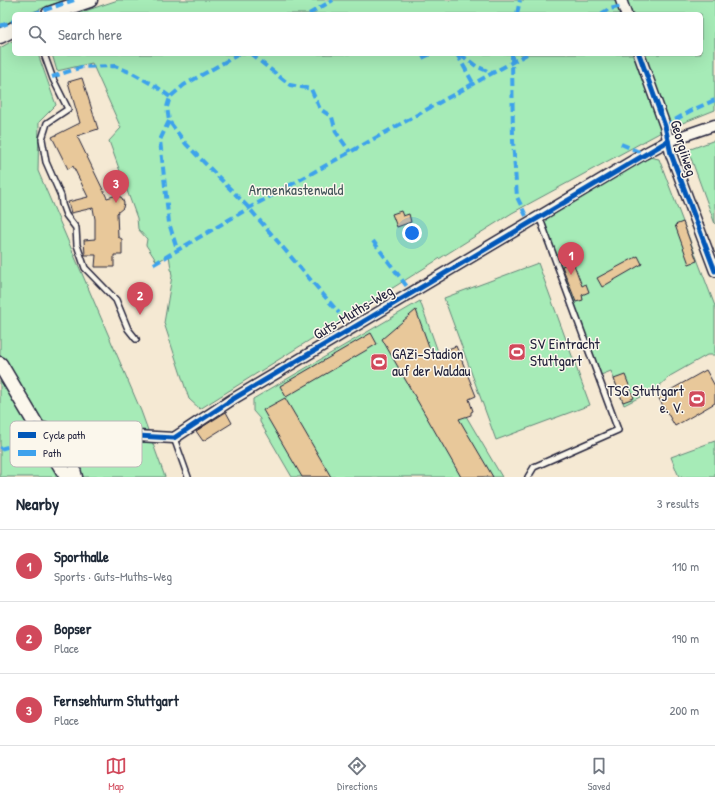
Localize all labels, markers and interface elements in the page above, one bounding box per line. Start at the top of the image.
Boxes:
search box [12,12,703,56]
icon: search [26,23,48,45]
text: Search here [58,24,122,45]
street label: Georgiiweg [665,117,703,179]
pin: 3 [103,170,129,203]
park label: Armenkastenwald [249,179,343,200]
your location [402,223,422,243]
pin: 1 [558,242,584,275]
street label: Guts-Muths-Weg [309,280,397,344]
pin: 2 [127,282,153,315]
place label: SV Eintracht Stuttgart [530,333,600,371]
sports icon: SV Eintracht Stuttgart [507,342,527,362]
place label: GAZi-Stadion auf der Waldau [392,343,471,381]
sports icon: GAZi-Stadion auf der Waldau [369,352,389,372]
place label: TSG Stuttgart e. V. [608,380,685,418]
sports icon: TSG Stuttgart e. V. [687,389,707,409]
legend [10,421,142,467]
text: Cycle path [43,428,86,442]
text: Path [43,446,61,460]
text: Nearby [16,492,59,515]
text: 3 results [657,494,699,512]
text: Sporthalle [54,546,109,567]
text: 1 [27,557,31,575]
text: 110 m [672,557,699,575]
text: Sports · Guts-Muths-Weg [54,567,172,585]
text: Bopser [54,618,92,639]
text: 2 [26,629,32,647]
text: 190 m [672,629,699,647]
text: Place [54,639,79,657]
text: Fernsehturm Stuttgart [54,690,179,711]
text: 3 [26,701,32,719]
text: 200 m [669,701,699,719]
text: Place [54,711,79,729]
tab: Map [105,755,127,793]
tab: Directions [337,755,378,793]
tab: Saved [588,755,610,793]

